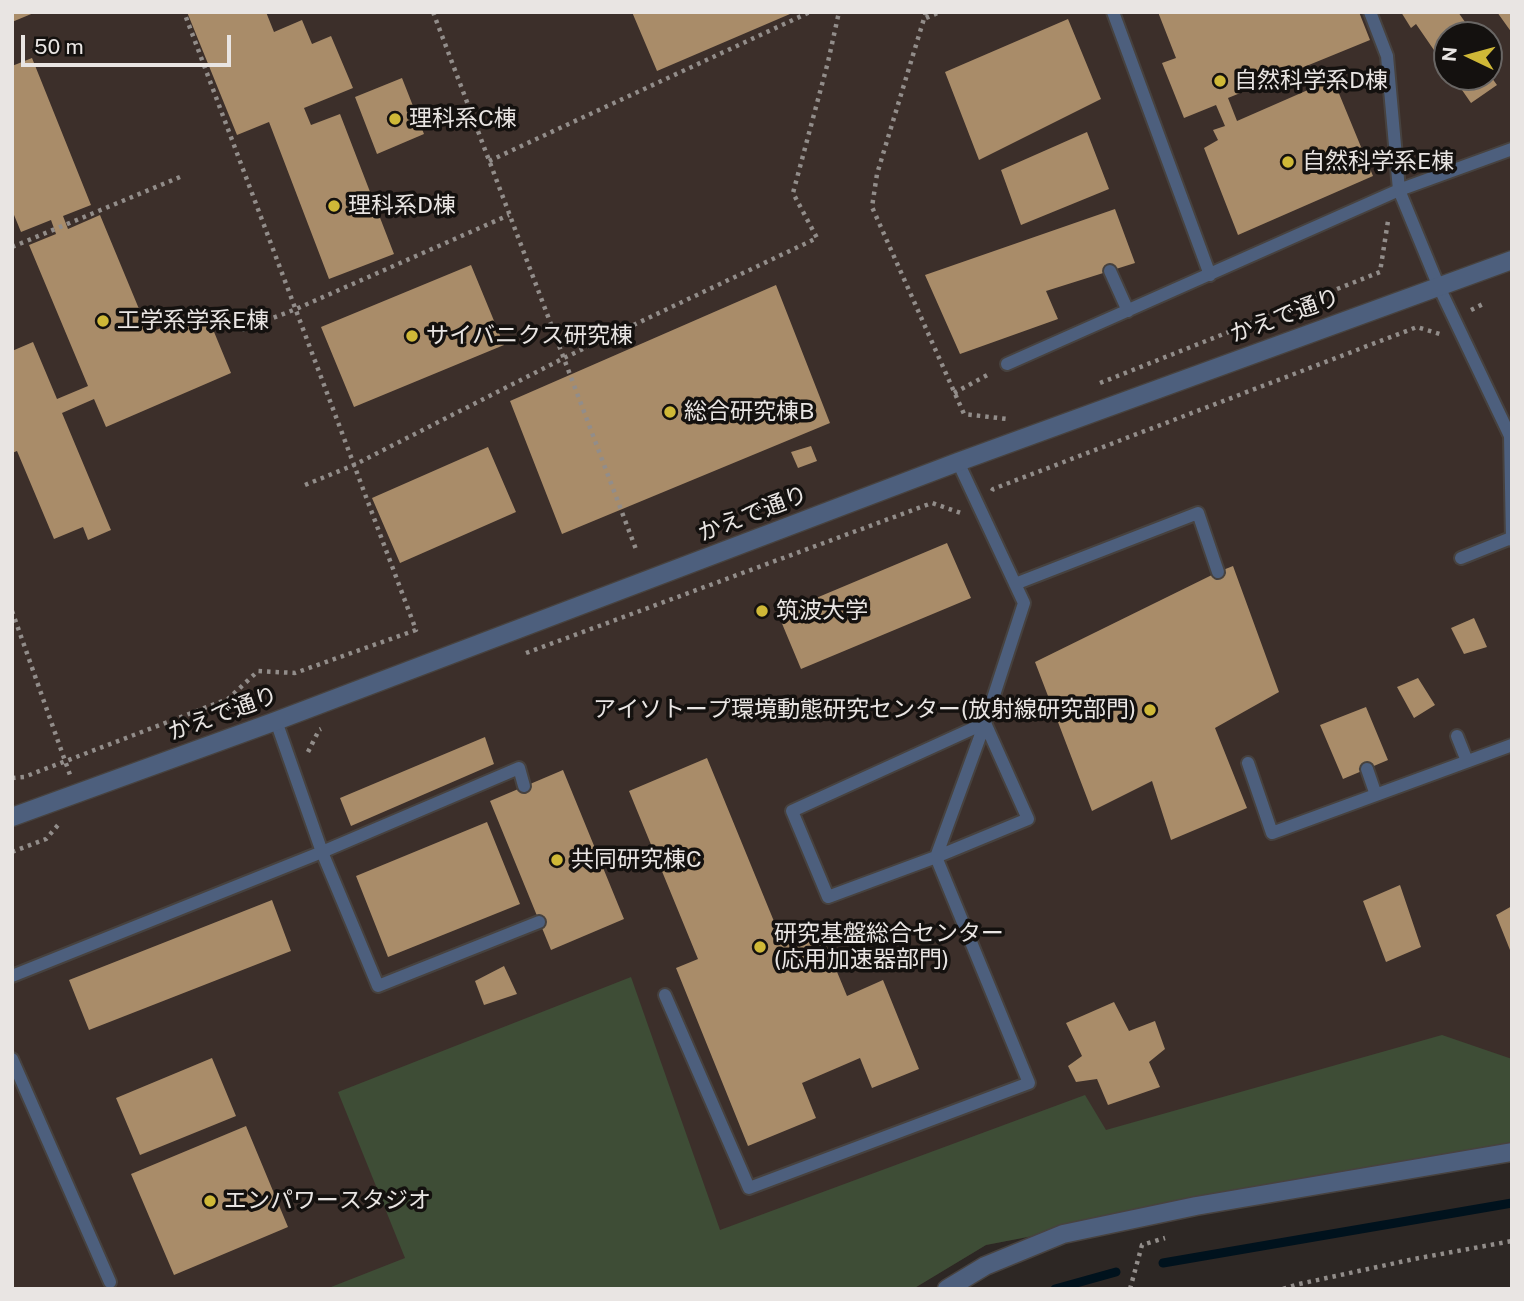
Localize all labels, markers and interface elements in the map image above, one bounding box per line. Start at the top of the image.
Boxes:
scale bar [24,21,234,65]
north arrow [1433,21,1503,91]
text: 50 m [34,34,84,59]
text: N [1437,46,1461,63]
place label: 自然科学系D棟 [1234,67,1388,95]
marker: 自然科学系D棟 [1212,73,1228,89]
place label: 理科系C棟 [409,105,517,133]
marker: 理科系C棟 [387,111,403,127]
place label: 自然科学系E棟 [1302,148,1454,176]
marker: 自然科学系E棟 [1280,154,1296,170]
place label: 理科系D棟 [348,192,456,220]
marker: 理科系D棟 [326,198,342,214]
street label: かえで通り [1226,283,1344,349]
place label: 工学系学系E棟 [117,307,269,335]
marker: 工学系学系E棟 [95,313,111,329]
place label: サイバニクス研究棟 [426,322,633,350]
marker: サイバニクス研究棟 [404,328,420,344]
place label: 総合研究棟B [684,398,814,426]
marker: 総合研究棟B [662,404,678,420]
street label: かえで通り [694,481,812,547]
place label: 筑波大学 [776,597,868,625]
marker: 筑波大学 [754,603,770,619]
street label: かえで通り [164,681,282,747]
place label: アイソトープ環境動態研究センター(放射線研究部門) [593,696,1136,724]
marker: アイソトープ環境動態研究センター(放射線研究部門) [1142,702,1158,718]
place label: 共同研究棟C [571,846,702,874]
marker: 共同研究棟C [549,852,565,868]
place label: 研究基盤総合センター (応用加速器部門) [774,920,1004,974]
marker: 研究基盤総合センター (応用加速器部門) [752,939,768,955]
place label: エンパワースタジオ [224,1187,431,1215]
marker: エンパワースタジオ [202,1193,218,1209]

